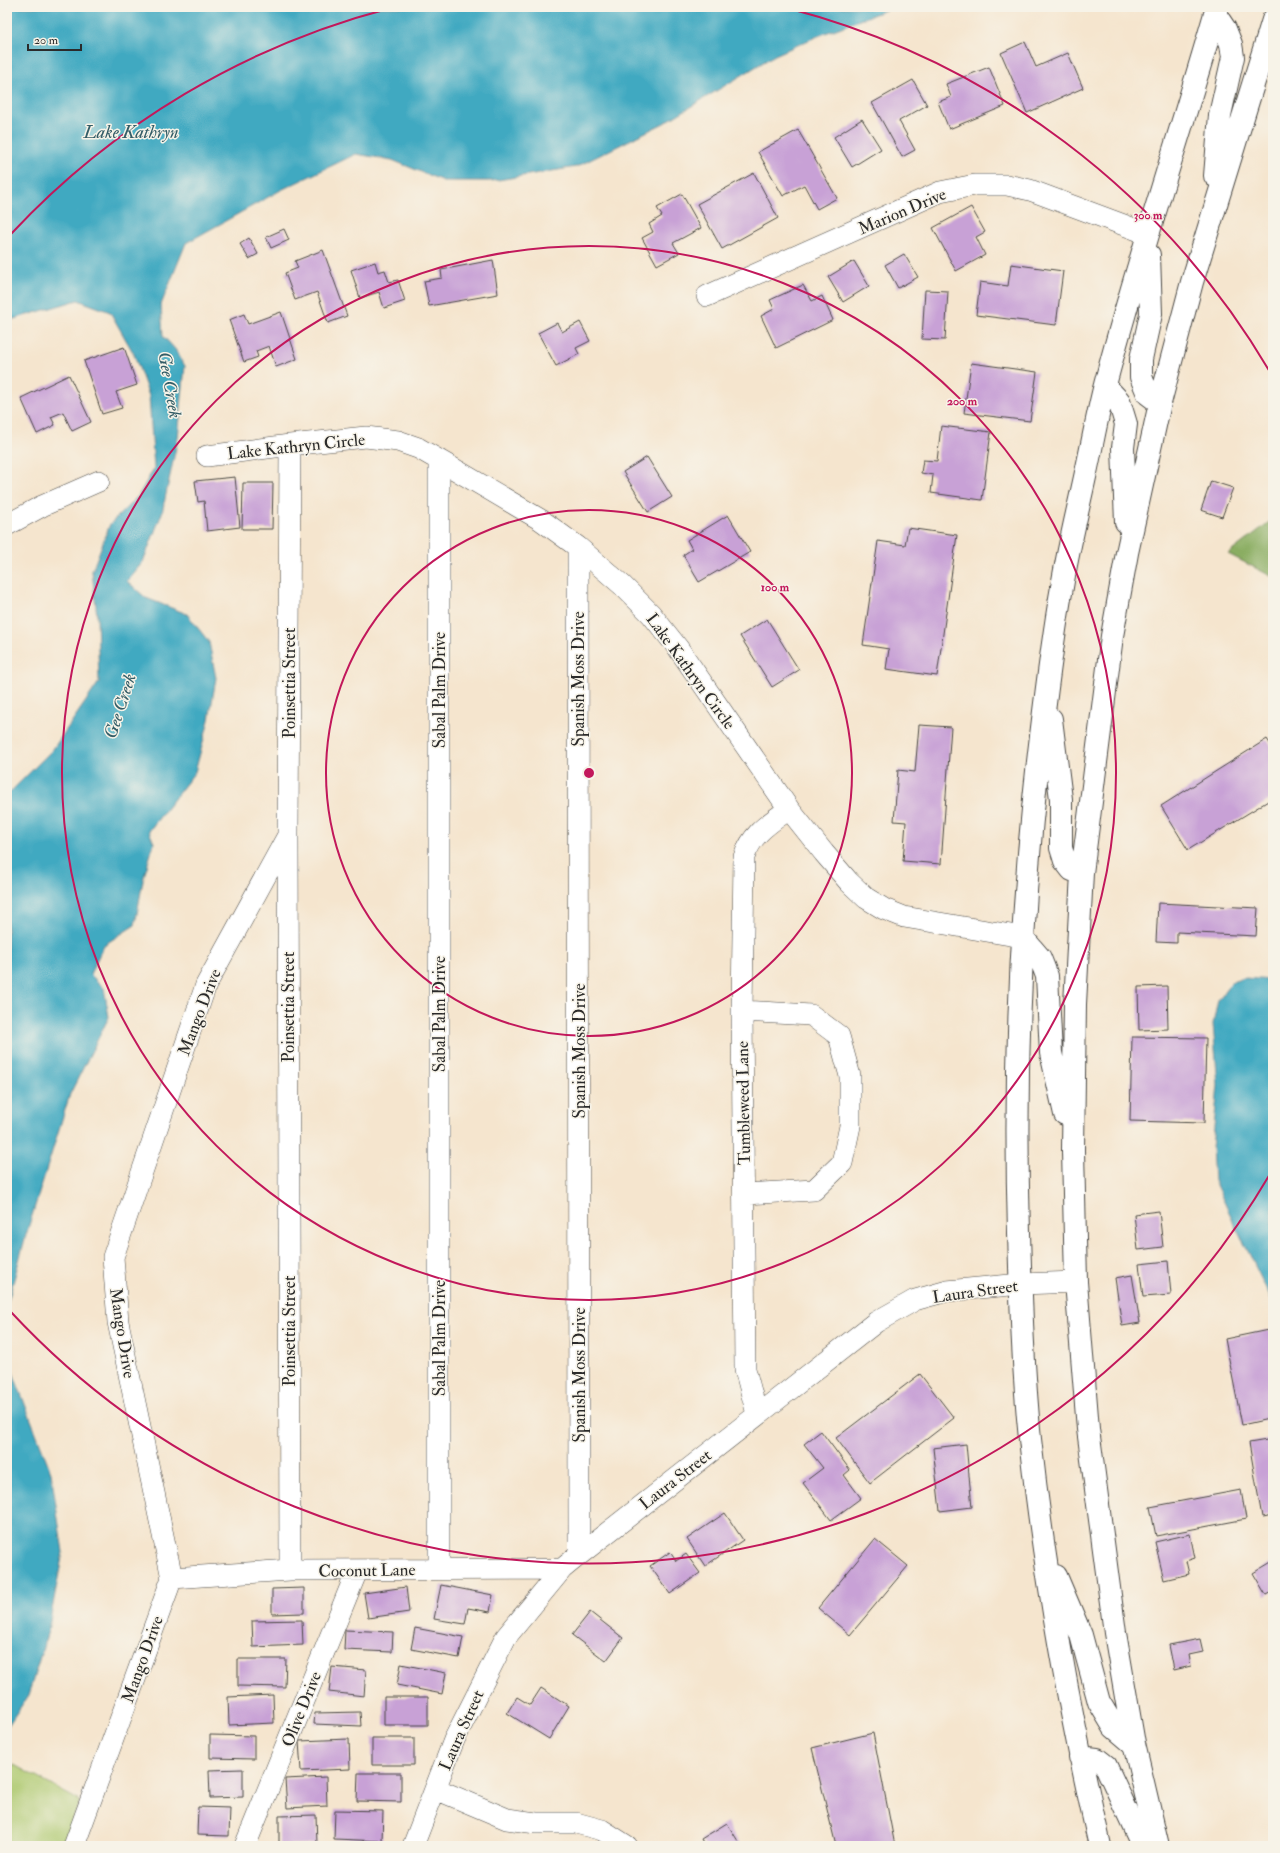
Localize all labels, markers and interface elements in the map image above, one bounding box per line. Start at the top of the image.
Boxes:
scale bar [28,26,81,52]
text: 20 m [34,33,59,48]
water label: Lake Kathryn [83,121,178,144]
street label: Marion Drive [855,184,949,239]
text: 300 m [1134,208,1163,223]
water label: Gee Creek [152,350,187,420]
text: 200 m [947,394,978,409]
street label: Lake Kathryn Circle [226,429,366,465]
text: 100 m [761,580,790,595]
street label: Lake Kathryn Circle [641,609,740,734]
street label: Spanish Moss Drive [568,611,590,747]
street label: Poinsettia Street [279,627,300,738]
street label: Sabal Palm Drive [429,632,450,748]
water label: Gee Creek [99,671,142,742]
centre of rings [582,766,596,780]
street label: Poinsettia Street [278,951,299,1062]
street label: Sabal Palm Drive [429,956,450,1072]
street label: Mango Drive [173,966,226,1058]
street label: Spanish Moss Drive [569,983,591,1119]
street label: Tumbleweed Lane [732,1041,755,1165]
street label: Poinsettia Street [279,1275,300,1386]
street label: Laura Street [931,1275,1020,1308]
street label: Sabal Palm Drive [429,1280,450,1396]
street label: Mango Drive [105,1286,140,1380]
street label: Spanish Moss Drive [569,1307,591,1443]
street label: Laura Street [635,1444,716,1514]
street label: Coconut Lane [318,1559,416,1582]
street label: Mango Drive [117,1613,168,1706]
street label: Olive Drive [277,1668,326,1750]
street label: Laura Street [434,1686,489,1774]

